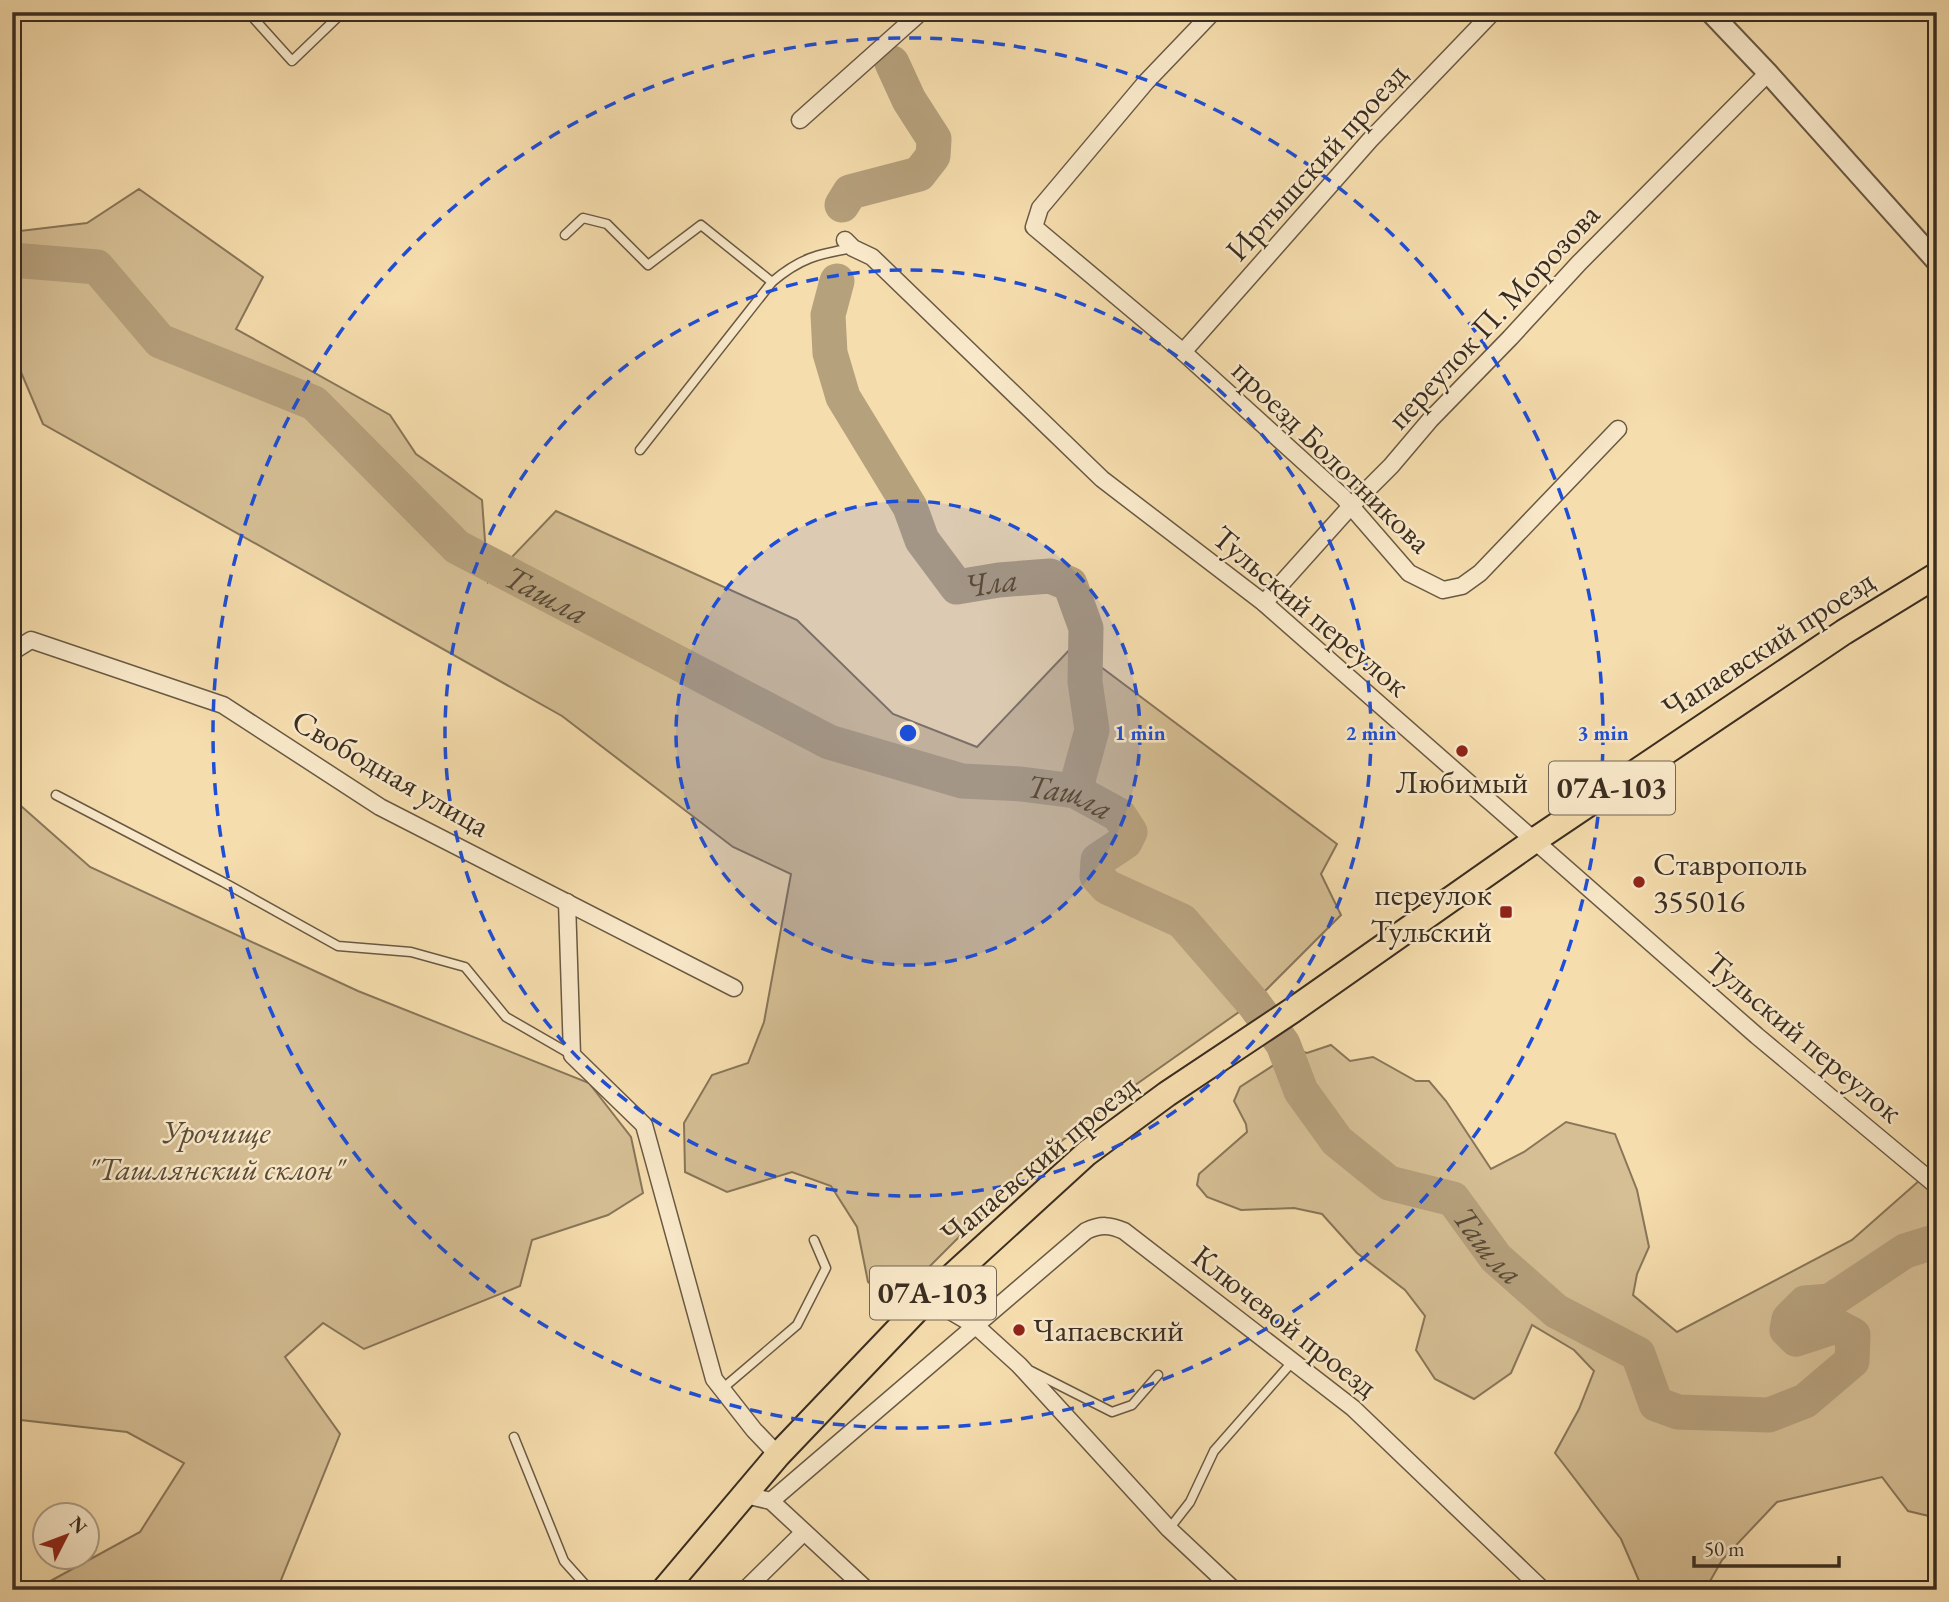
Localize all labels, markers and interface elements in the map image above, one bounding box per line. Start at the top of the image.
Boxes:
street label: Иртышский проезд [1216,54,1416,270]
street label: переулок П. Морозова [1377,194,1609,438]
street label: проезд Болотникова [1223,350,1441,562]
street label: Тульский переулок [1204,516,1418,706]
water label: Ташла [497,555,596,634]
water label: Чла [961,558,1020,608]
street label: Чапаевский проезд [1654,560,1882,728]
street label: Свободная улица [284,699,498,847]
text: 1 min [1114,719,1166,746]
text: 2 min [1345,719,1397,746]
text: 3 min [1577,719,1629,746]
centre of rings [896,721,920,745]
marker: Любимый [1454,743,1470,759]
place label: Любимый [1396,761,1528,803]
road number: 07А-103 [1549,762,1675,814]
water label: Ташла [1024,764,1121,830]
place label: Ставрополь 355016 [1653,843,1807,922]
place label: переулок Тульский [1371,873,1492,952]
marker: Ставрополь 355016 [1631,874,1647,890]
marker: переулок Тульский [1498,904,1514,920]
street label: Тульский переулок [1697,942,1911,1132]
street label: Чапаевский проезд [932,1064,1147,1254]
park label: Урочище "Ташлянский склон" [88,1111,348,1190]
water label: Ташла [1443,1198,1532,1294]
street label: Ключевой проезд [1184,1235,1387,1407]
road number: 07А-103 [870,1266,996,1320]
place label: Чапаевский [1033,1309,1184,1351]
marker: Чапаевский [1011,1322,1027,1338]
north arrow [32,1500,102,1570]
text: N [64,1511,93,1540]
scale bar [1694,1525,1839,1569]
text: 50 m [1704,1535,1745,1562]

